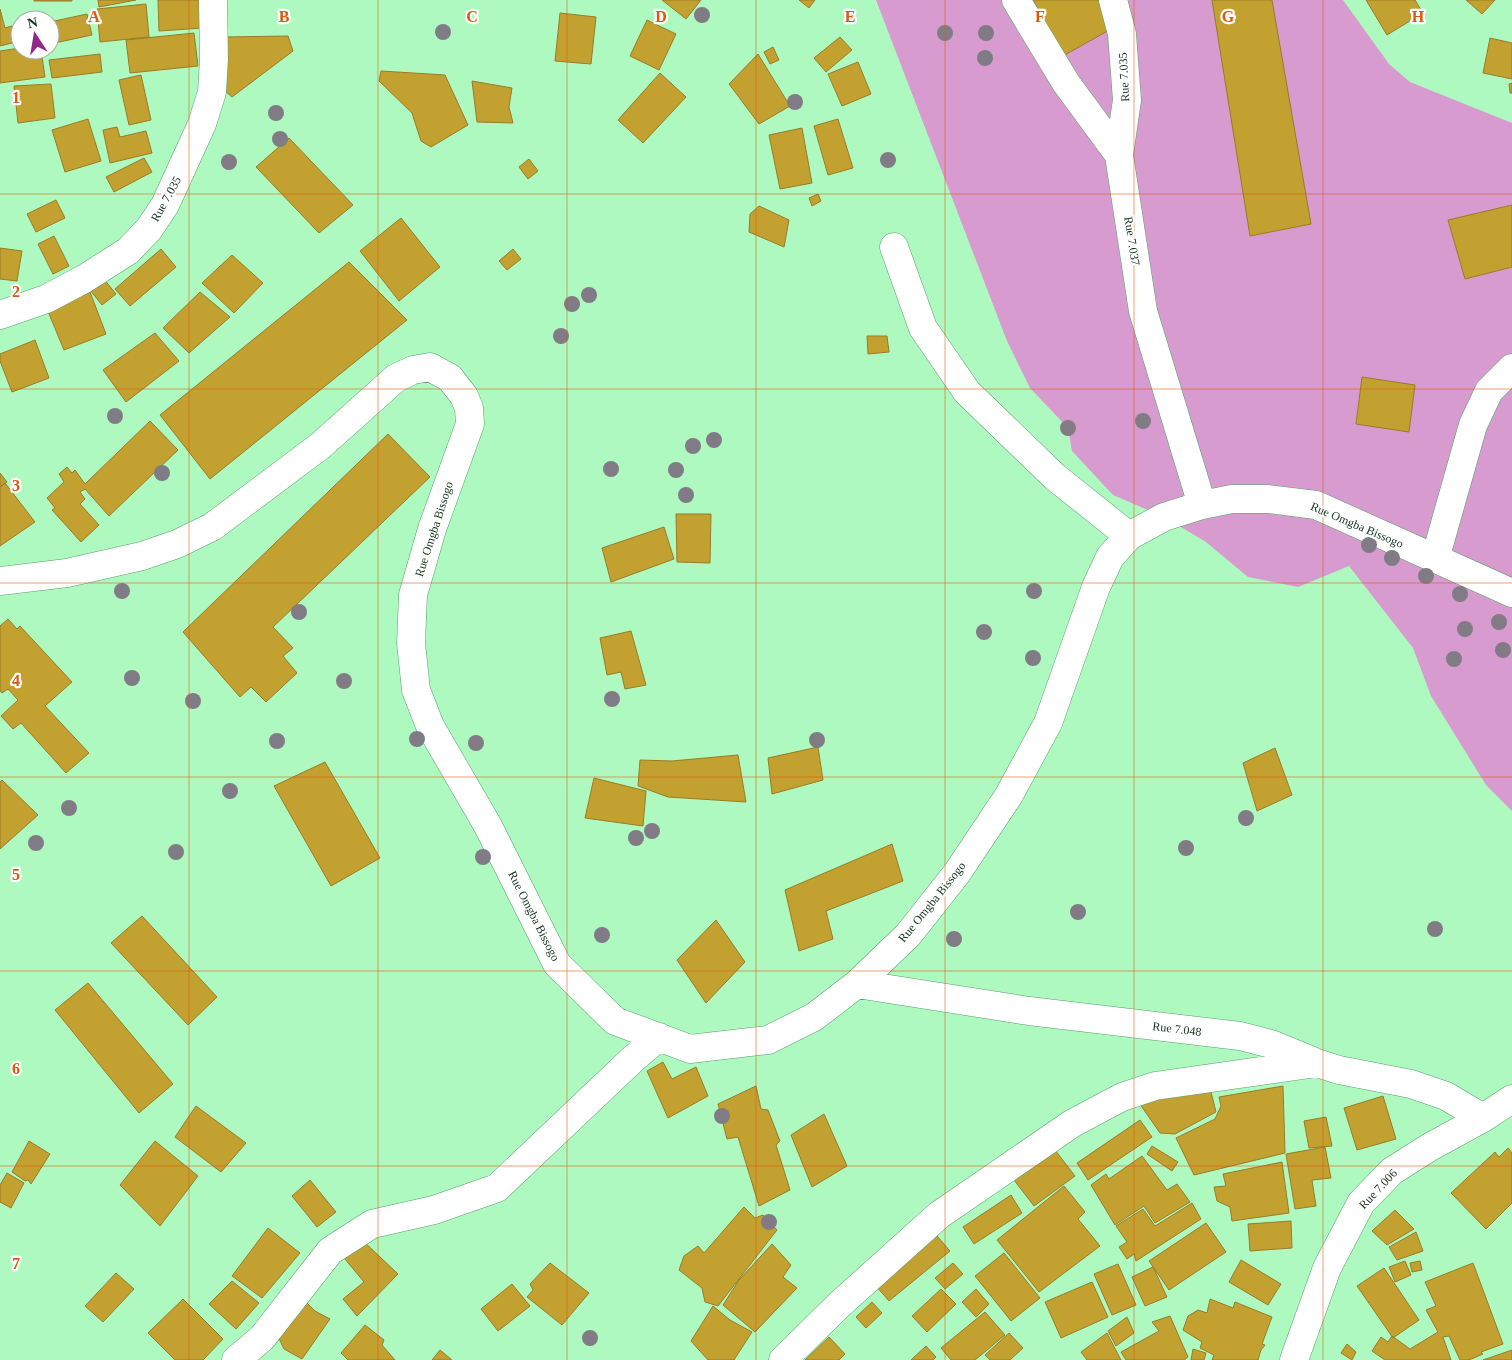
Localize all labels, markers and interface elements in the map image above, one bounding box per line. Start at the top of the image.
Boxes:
text: A [88,8,100,25]
text: B [279,8,290,25]
text: C [466,8,478,25]
text: D [655,8,667,25]
text: E [845,8,855,25]
text: F [1035,8,1045,25]
text: G [1222,8,1235,25]
text: H [1412,8,1425,25]
north arrow [10,10,60,60]
text: N [26,14,39,31]
street label: Rue 7.035 [1116,52,1132,102]
text: 1 [12,89,20,106]
street label: Rue 7.035 [148,174,184,224]
street label: Rue 7.037 [1121,216,1143,266]
text: 2 [12,283,20,300]
text: 3 [12,477,20,494]
street label: Rue Omgba Bissogo [412,480,456,578]
street label: Rue Omgba Bissogo [1309,499,1405,551]
text: 4 [12,672,20,689]
street label: Rue Omgba Bissogo [895,859,969,945]
text: 5 [12,866,20,883]
street label: Rue Omgba Bissogo [505,869,563,963]
street label: Rue 7.048 [1152,1019,1202,1039]
text: 6 [12,1060,20,1077]
street label: Rue 7.006 [1356,1166,1400,1212]
text: 7 [12,1255,20,1272]

